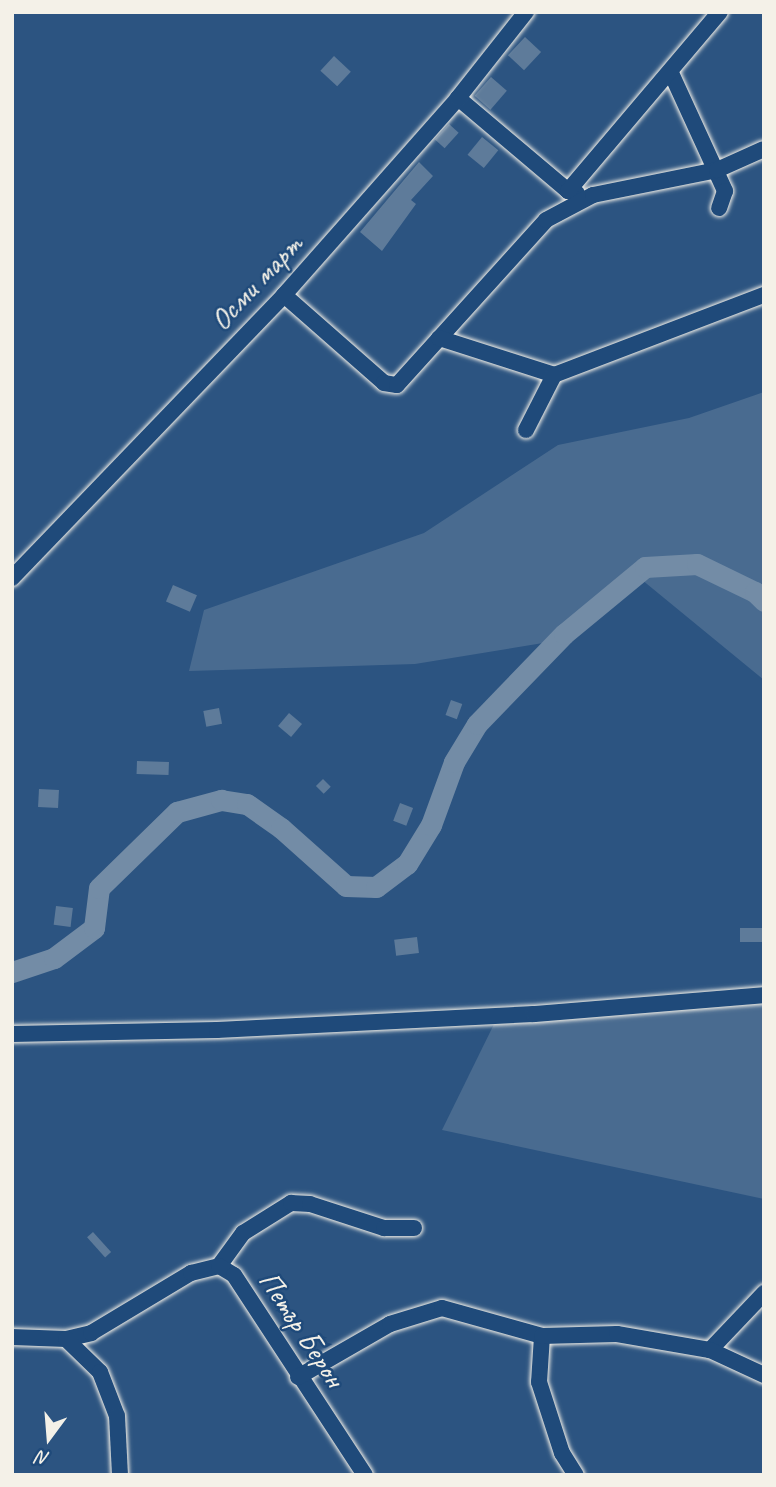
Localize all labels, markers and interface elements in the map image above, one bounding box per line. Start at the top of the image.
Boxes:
street label: Осми март [203,226,309,338]
street label: Петър Берон [251,1265,353,1393]
north arrow [14,1403,84,1473]
text: N [34,1445,52,1471]

